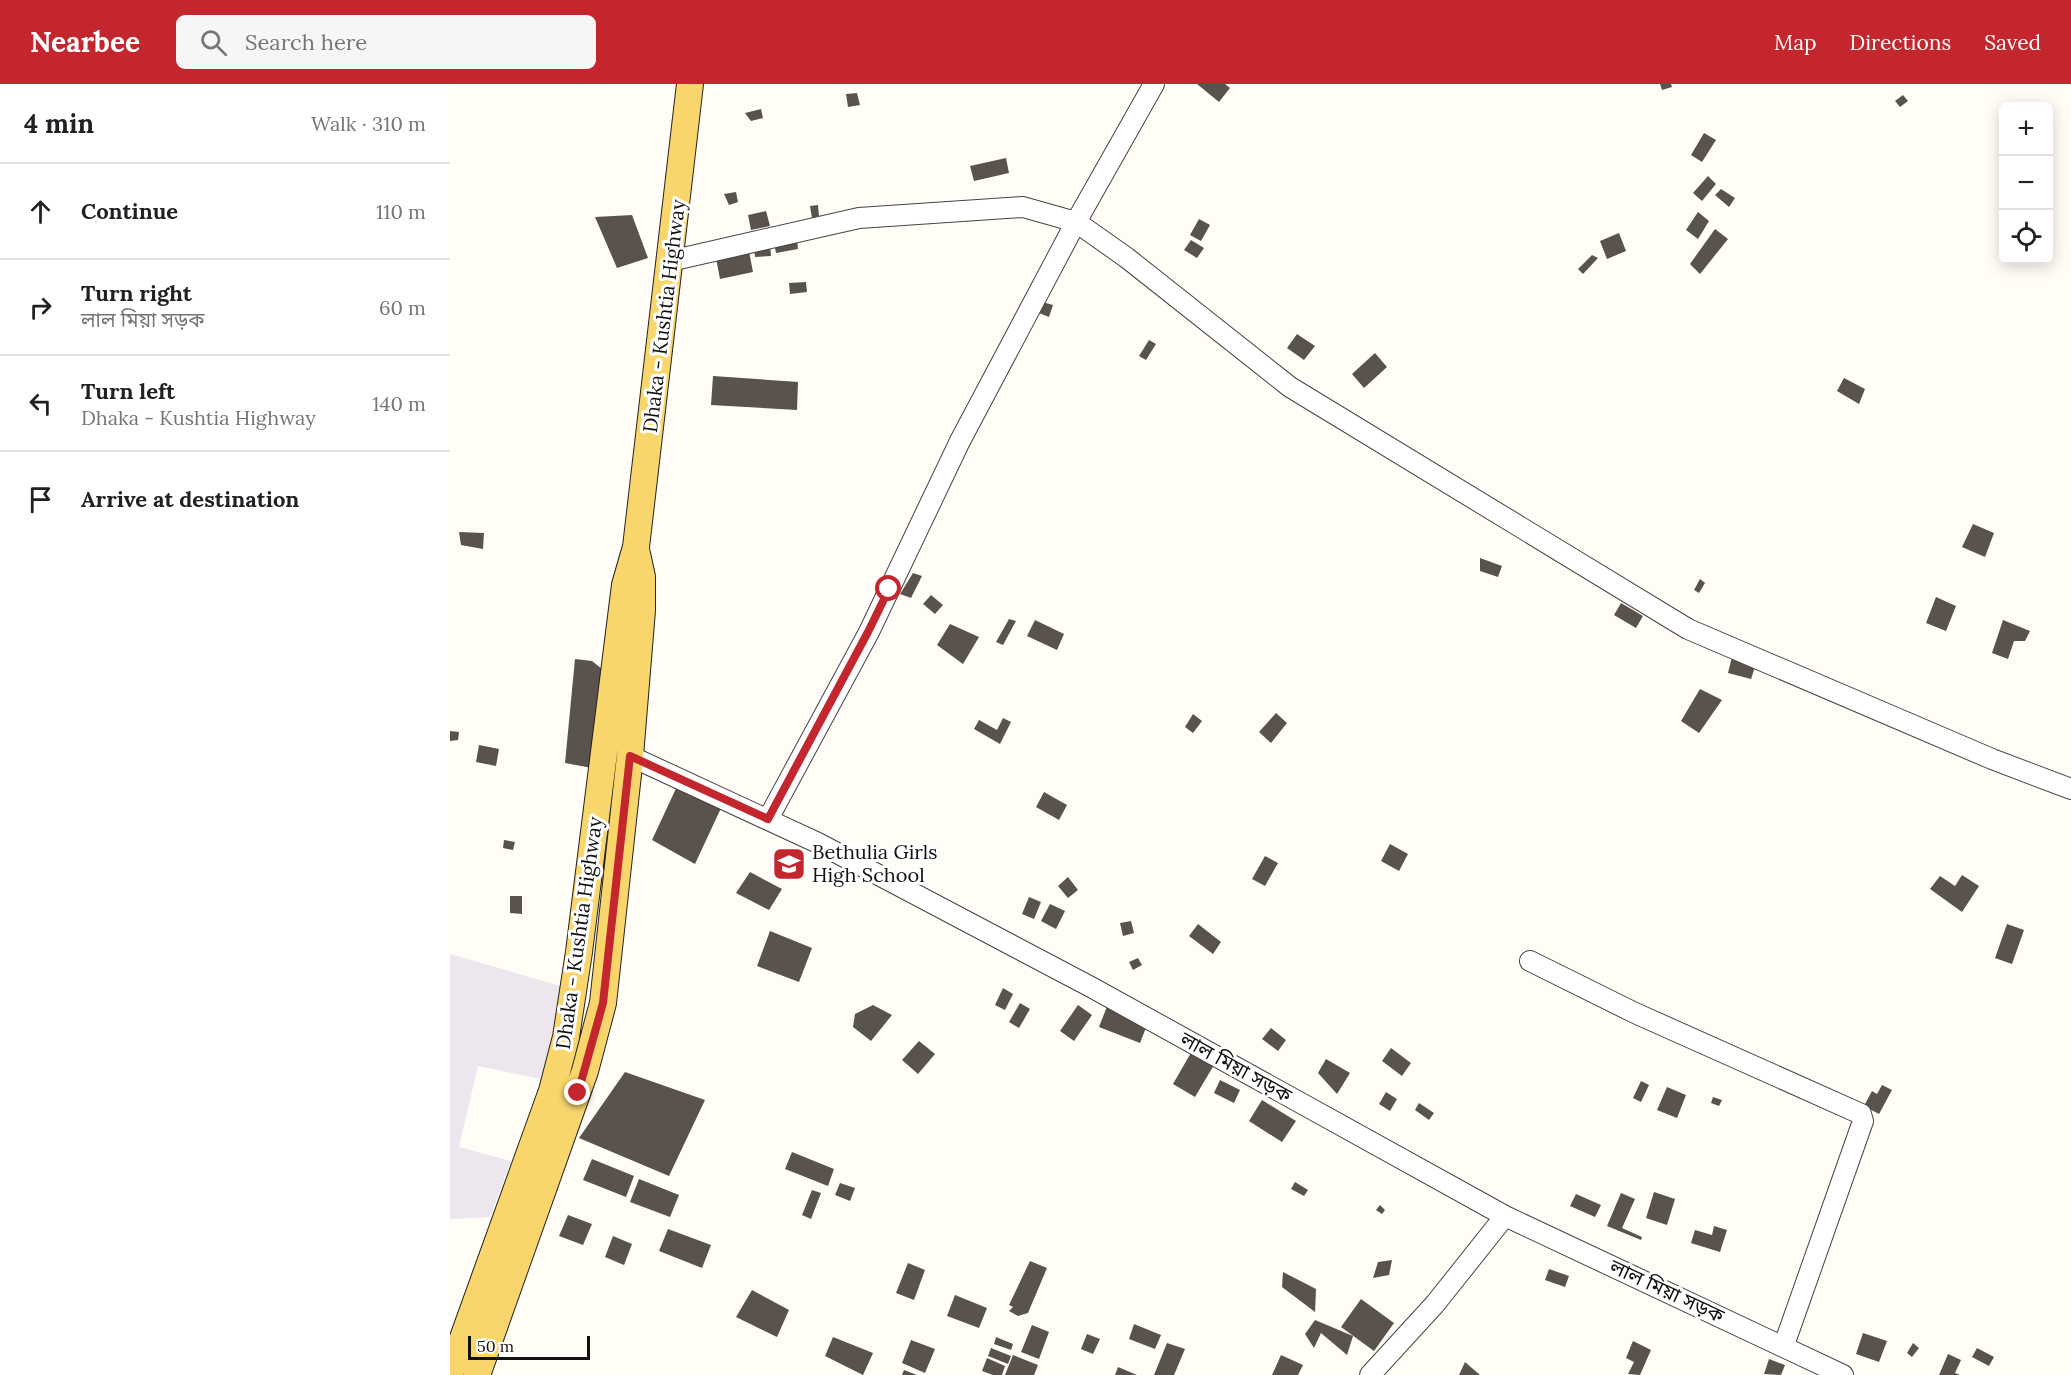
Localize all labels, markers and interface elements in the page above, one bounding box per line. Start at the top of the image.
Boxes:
search box [176,15,596,69]
text: Nearbee [30,24,140,60]
icon: search [197,26,230,59]
text: Search here [245,28,367,56]
text: Map [1774,29,1817,56]
text: Directions [1850,29,1951,56]
text: Saved [1984,29,2041,56]
map controls [1999,102,2053,264]
button: + [1999,102,2053,156]
text: 4 min [24,107,94,140]
text: Walk · 310 m [311,111,426,136]
button: − [1999,156,2053,210]
icon: ahead [24,195,57,228]
text: Continue [81,197,178,225]
street label: Dhaka - Kushtia Highway [637,197,690,434]
text: 110 m [376,199,426,224]
button: locate [1999,210,2053,264]
text: Turn right [81,279,192,307]
icon: right [24,291,57,324]
text: 60 m [379,295,426,320]
text: লাল মিয়া সড়ক [81,307,204,332]
text: Turn left [81,377,175,405]
icon: left [24,387,57,420]
text: 140 m [372,391,426,416]
text: Dhaka - Kushtia Highway [81,405,316,430]
icon: arrive [24,483,57,516]
text: Arrive at destination [81,485,299,513]
route start [875,575,901,601]
street label: Dhaka - Kushtia Highway [550,815,607,1051]
place label: Bethulia Girls High School [812,839,938,887]
school or university icon: Bethulia Girls High School [771,846,807,882]
street label: লাল মিয়া সড়ক [1175,1025,1297,1108]
route end [564,1079,590,1105]
street label: লাল মিয়া সড়ক [1605,1253,1729,1328]
scale bar [468,1333,590,1360]
text: 50 m [477,1336,514,1356]

